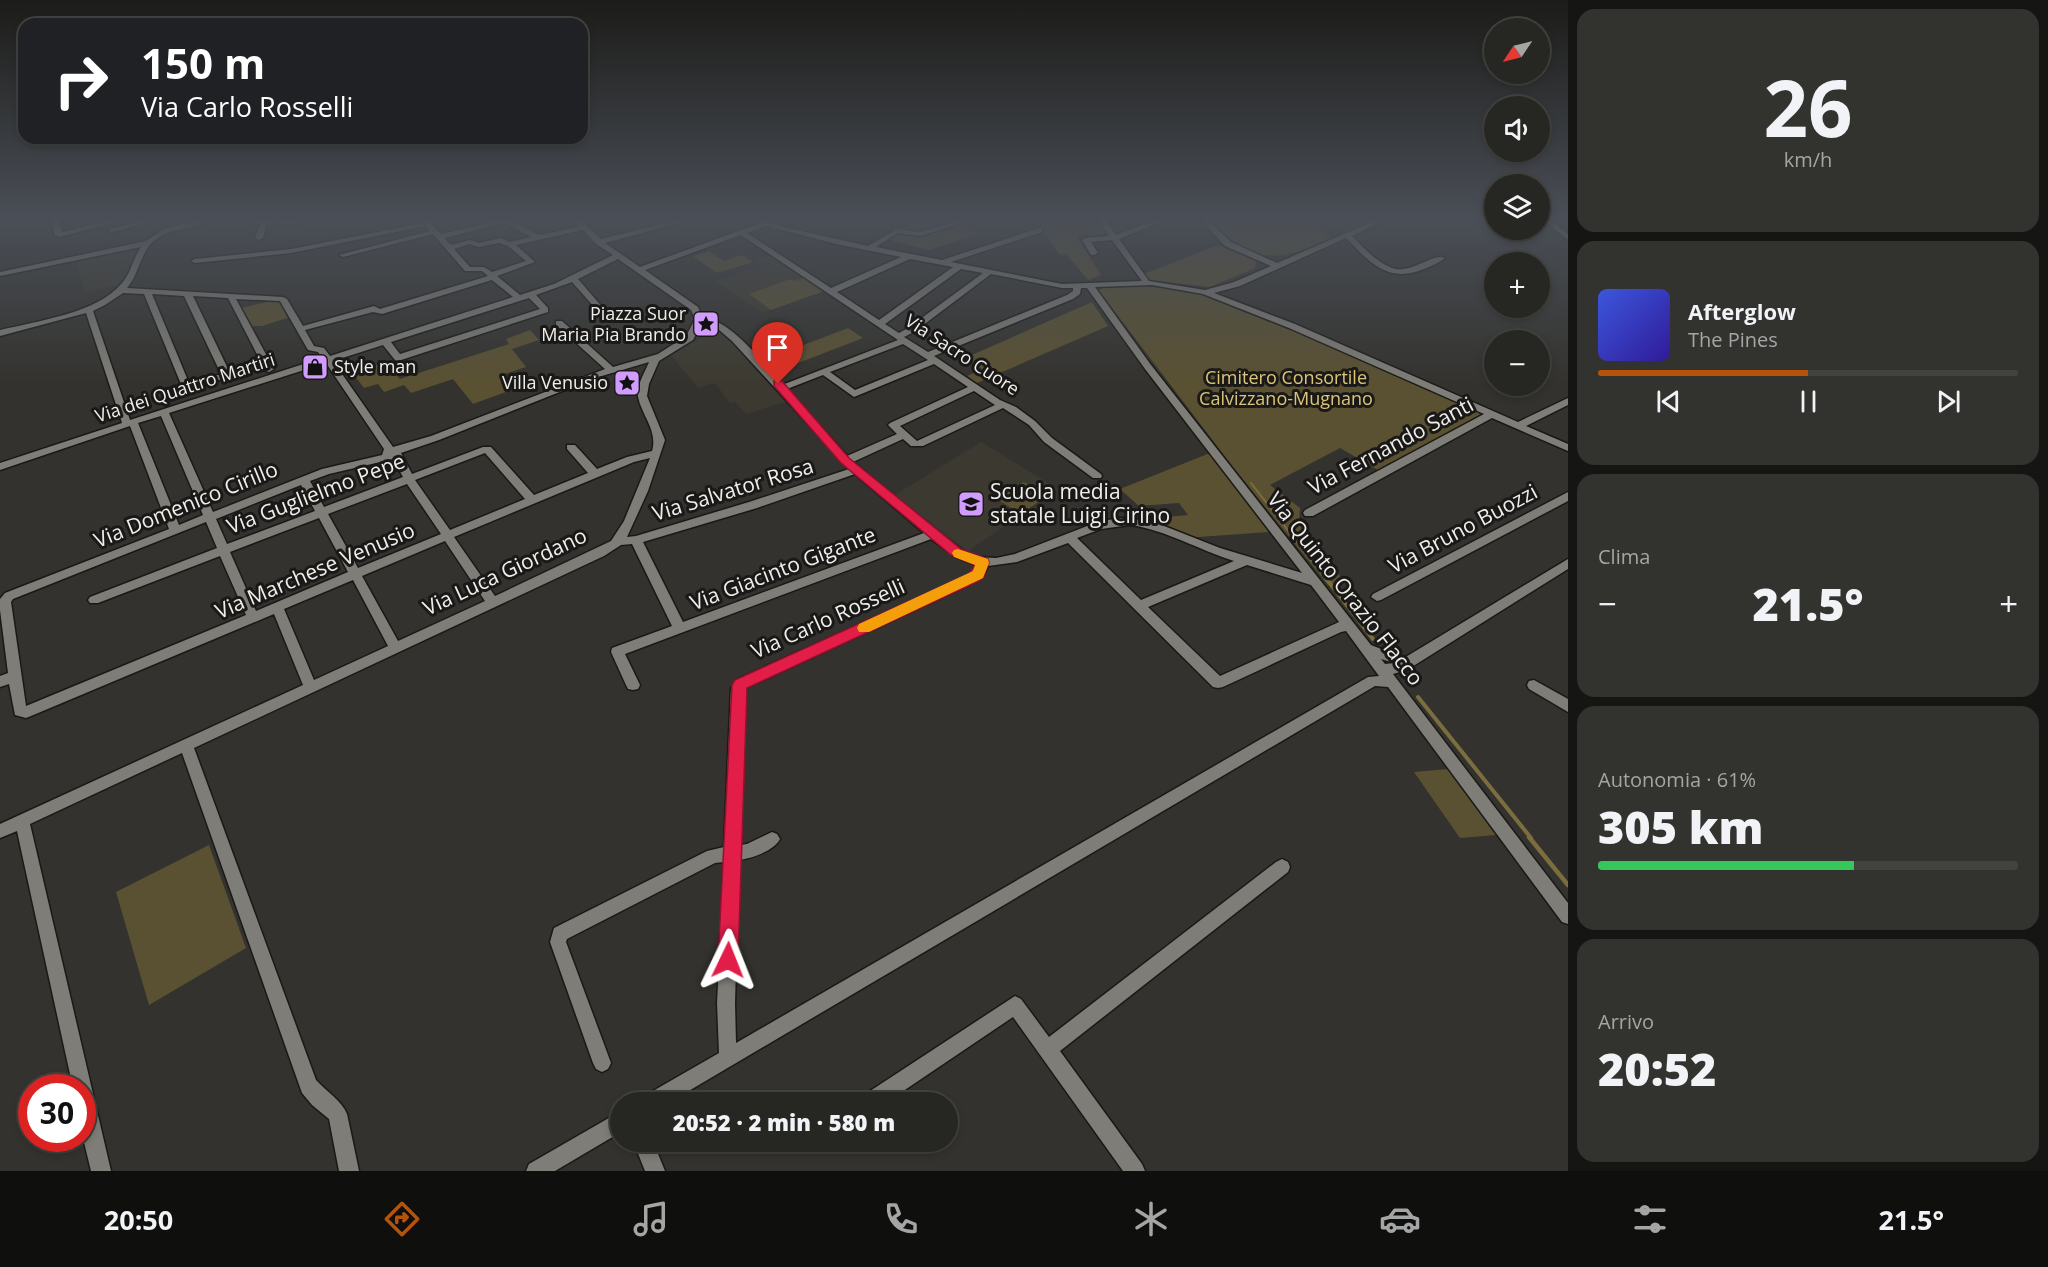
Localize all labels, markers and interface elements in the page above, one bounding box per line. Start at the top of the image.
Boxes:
north arrow [1484,18,1550,84]
map controls [1484,18,1550,396]
text: 150 m [141,34,265,91]
icon: right [42,42,120,120]
text: 26 [1763,54,1853,160]
text: Via Carlo Rosselli [141,88,353,125]
button: sound [1484,96,1550,162]
text: km/h [1784,146,1832,173]
button: layers [1484,174,1550,240]
button: + [1484,252,1550,318]
text: Afterglow [1688,296,1796,326]
place label: Piazza Suor Maria Pia Brando [541,301,687,346]
street label: Via Sacro Cuore [901,308,1024,400]
place icon: Piazza Suor Maria Pia Brando [691,309,721,339]
pin [752,322,803,384]
text: The Pines [1688,326,1778,353]
button: − [1484,330,1550,396]
icon: arrive [761,331,794,364]
street label: Via dei Quattro Martiri [92,347,278,427]
shop icon: Style man [300,352,330,382]
place label: Style man [334,354,416,378]
park label: Cimitero Consortile Calvizzano-Mugnano [1199,365,1373,410]
place icon: Villa Venusio [612,368,642,398]
place label: Villa Venusio [502,370,608,394]
icon: previous [1652,385,1685,418]
icon: pause [1792,385,1825,418]
icon: next [1932,385,1965,418]
street label: Via Fernando Santi [1303,390,1478,501]
street label: Via Guglielmo Pepe [222,446,409,540]
street label: Via Salvator Rosa [649,451,817,527]
street label: Via Domenico Cirillo [90,454,282,554]
place label: Scuola media statale Luigi Cirino [990,477,1170,529]
street label: Via Bruno Buozzi [1383,477,1542,579]
street label: Via Quinto Orazio Flacco [1261,486,1430,691]
school or university icon: Scuola media statale Luigi Cirino [956,489,986,519]
street label: Via Marchese Venusio [211,515,419,625]
street label: Via Giacinto Gigante [686,520,880,616]
street label: Via Luca Giordano [418,521,591,621]
text: Clima [1598,543,1650,570]
street label: Via Carlo Rosselli [746,572,909,664]
text: 21.5° [1752,573,1864,634]
text: − [1598,581,1617,626]
text: + [1999,581,2018,626]
text: Autonomia · 61% [1598,766,1756,793]
text: 305 km [1598,796,1763,857]
position arrow [696,928,760,992]
text: Arrivo [1598,1008,1654,1035]
text: 20:52 [1598,1038,1716,1099]
speed limit sign: 30 [18,1074,96,1152]
text: 20:52 · 2 min · 580 m [673,1107,895,1137]
icon: directions [381,1198,423,1240]
icon: music [630,1198,672,1240]
icon: phone [880,1198,922,1240]
icon: climate [1130,1198,1172,1240]
icon: car [1379,1198,1421,1240]
icon: filters [1629,1198,1671,1240]
text: 20:50 [104,1201,173,1238]
text: 21.5° [1879,1201,1944,1238]

